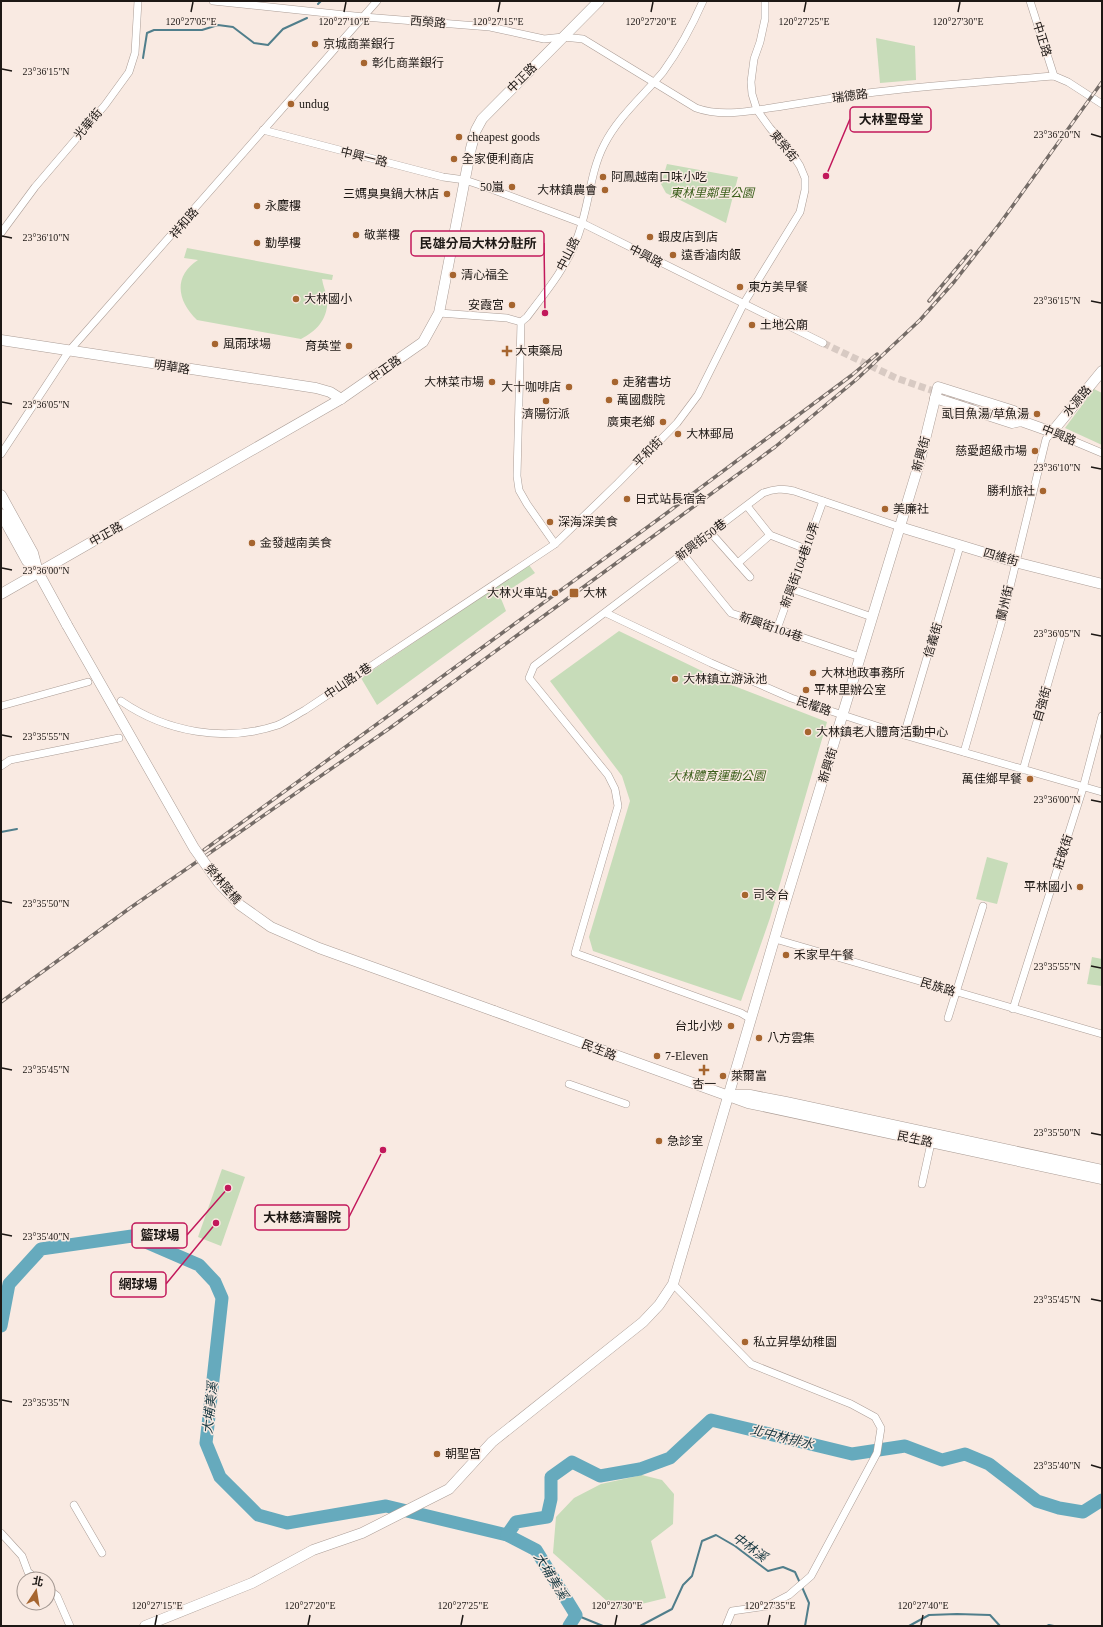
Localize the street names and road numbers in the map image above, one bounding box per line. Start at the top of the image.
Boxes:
street label: 西榮路 [409,13,447,31]
street label: 中正路 [1030,20,1054,58]
street label: 中正路 [504,60,540,96]
street label: 瑞德路 [831,87,869,105]
street label: 光華街 [71,106,105,142]
street label: 東榮街 [767,128,801,164]
street label: 中興一路 [339,144,389,170]
street label: 祥和路 [167,205,201,241]
street label: 中山路 [554,235,582,273]
street label: 中興路 [627,242,665,270]
street label: 中正路 [366,353,404,385]
street label: 明華路 [153,357,191,377]
street label: 水源路 [1060,383,1094,419]
street label: 中興路 [1040,422,1078,448]
street label: 平和街 [630,434,666,470]
street label: 新興街 [910,435,932,473]
street label: 新興街50巷 [673,516,729,564]
street label: 中正路 [87,519,125,549]
street label: 新興街104巷10弄 [778,520,822,610]
street label: 四維街 [982,545,1020,569]
street label: 蘭州街 [994,584,1016,622]
street label: 新興街104巷 [738,610,804,644]
street label: 信義街 [921,621,945,659]
street label: 中山路1巷 [322,660,374,702]
street label: 自強街 [1030,685,1054,723]
street label: 民權路 [795,694,833,718]
street label: 新興街 [816,746,840,784]
street label: 莊敬街 [1051,833,1075,871]
street label: 榮林陸橋 [202,861,244,907]
street label: 民族路 [919,975,957,999]
street label: 民生路 [580,1037,618,1063]
street label: 民生路 [896,1128,934,1150]

